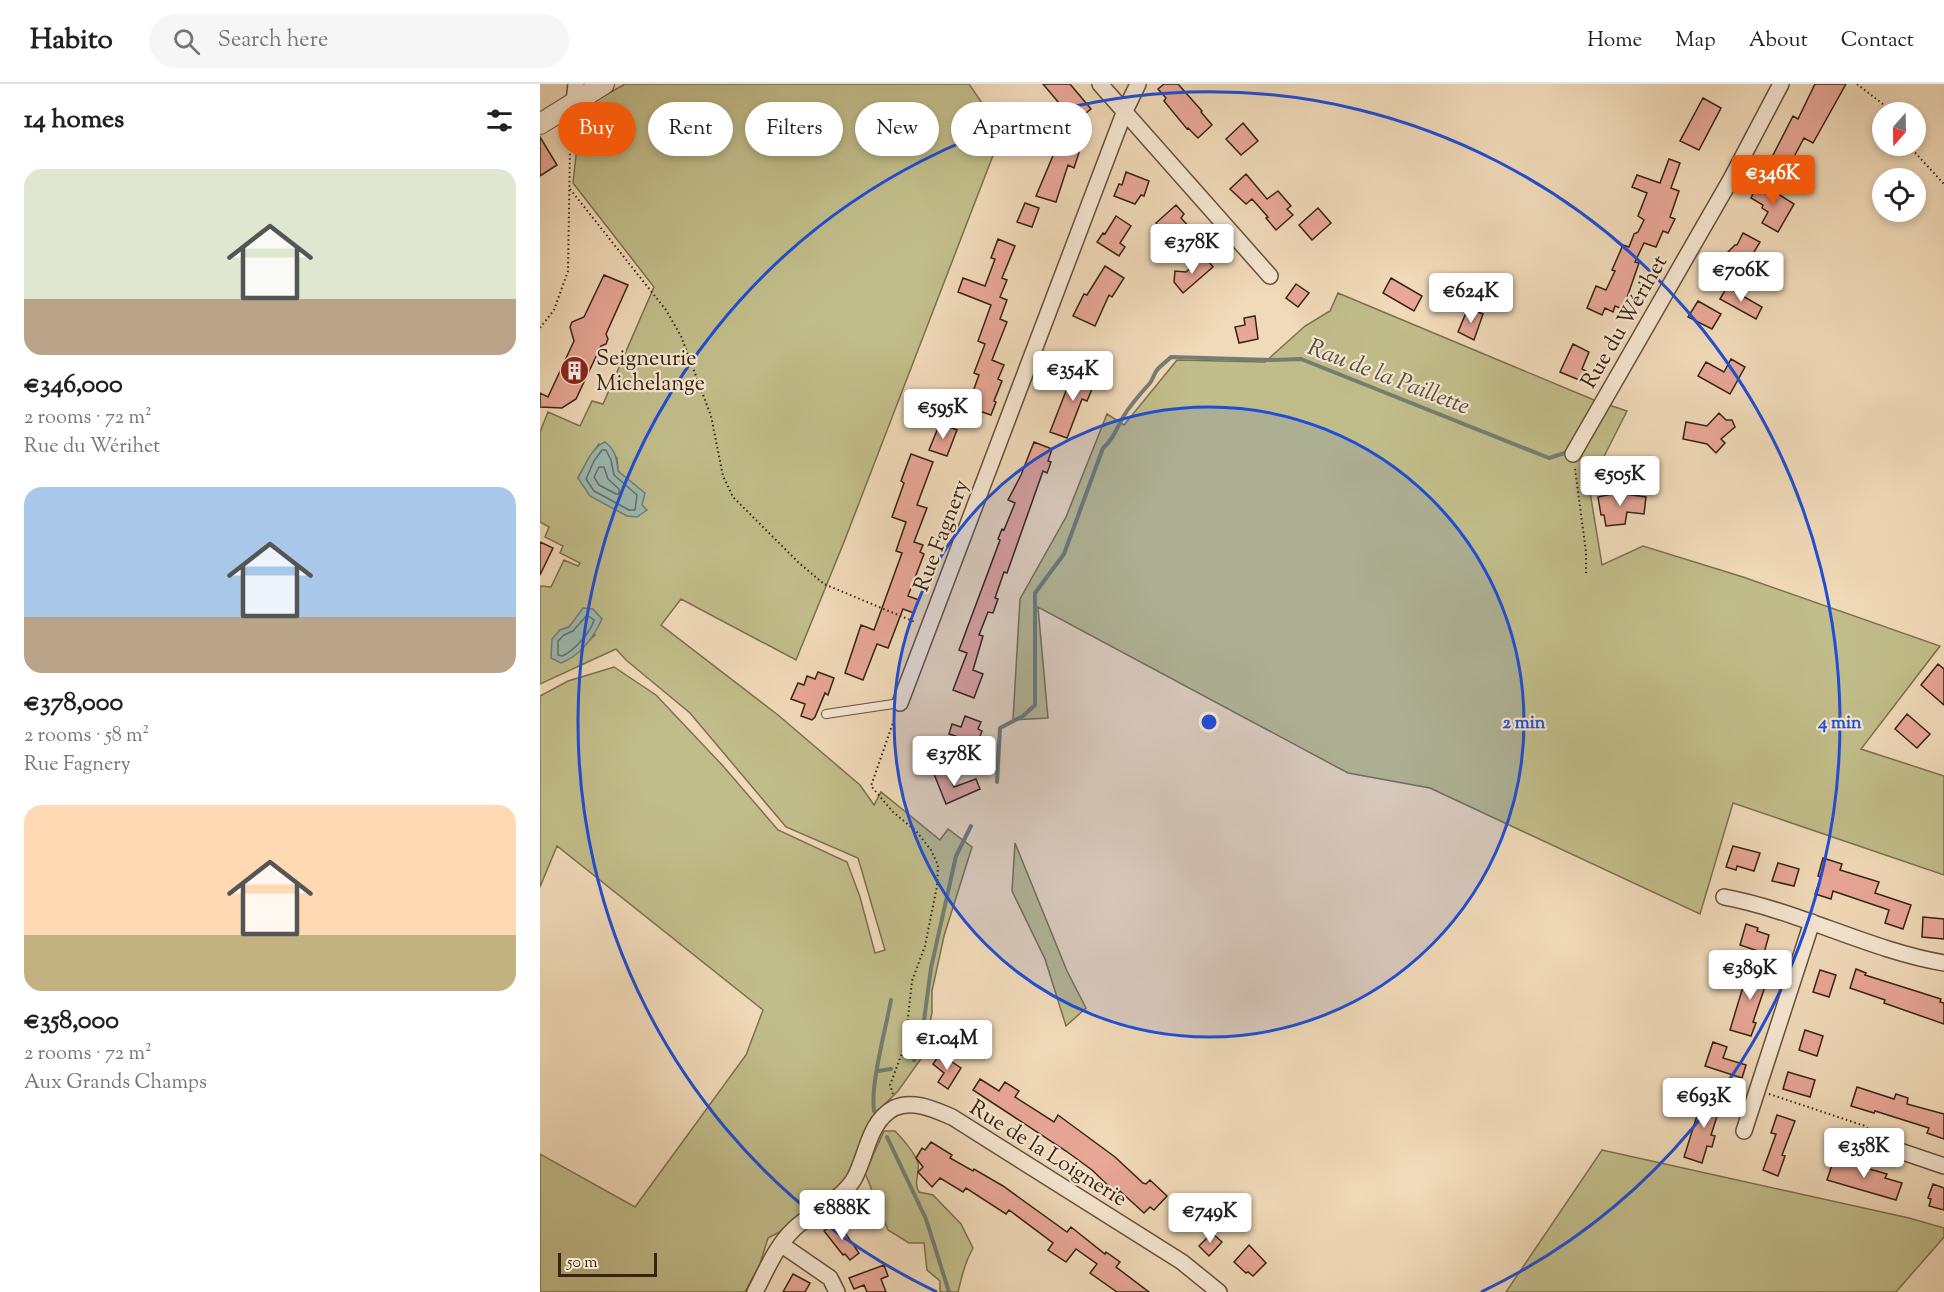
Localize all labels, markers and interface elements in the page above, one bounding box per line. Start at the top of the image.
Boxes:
search box [149,14,569,68]
text: Habito [30,21,113,61]
icon: search [170,25,203,58]
text: Search here [218,25,328,57]
text: Home [1587,26,1642,56]
text: Map [1675,26,1716,56]
text: About [1749,26,1808,56]
text: Contact [1841,26,1914,56]
text: 14 homes [24,102,124,139]
chip: Buy [558,102,636,156]
chip: Rent [648,102,733,156]
chip: Filters [745,102,843,156]
chip: New [855,102,939,156]
chip: Apartment [951,102,1092,156]
north arrow [1872,102,1926,156]
map controls [1872,102,1926,222]
icon: filters [483,104,516,137]
pin: €346K [1731,155,1815,206]
text: €346K [1746,160,1800,189]
button: locate [1872,168,1926,222]
icon: home [216,208,324,316]
pin: €378K [1150,224,1234,275]
text: €378K [1165,229,1219,258]
street label: Rue du Wérihet [1574,249,1677,395]
pin: €706K [1699,252,1783,303]
text: €706K [1713,257,1769,286]
pin: €624K [1429,273,1513,324]
text: €624K [1443,278,1499,307]
water label: Rau de la Paillette [1302,331,1474,424]
place label: Seigneurie Michelange [596,344,705,401]
pin: €354K [1031,351,1115,402]
building icon: Seigneurie Michelange [559,354,591,386]
text: €354K [1047,356,1099,385]
text: €346,000 [24,367,123,404]
pin: €595K [901,389,985,440]
text: €595K [918,394,968,423]
text: 2 rooms · 72 m² [24,404,152,433]
text: Rue du Wérihet [24,433,160,462]
pin: €505K [1578,456,1662,507]
text: €505K [1594,461,1646,490]
street label: Rue Fagnery [907,475,979,597]
icon: home [216,526,324,634]
text: €378,000 [24,685,123,722]
text: 2 min [1503,711,1546,737]
text: 4 min [1817,711,1862,737]
centre of rings [1199,712,1219,732]
text: 2 rooms · 58 m² [24,722,149,751]
pin: €378K [912,736,996,787]
text: €378K [927,741,981,770]
text: Rue Fagnery [24,751,131,780]
icon: home [216,844,324,952]
pin: €389K [1708,950,1792,1001]
text: €389K [1723,955,1777,984]
text: €358,000 [24,1003,119,1040]
pin: €1.04M [898,1020,996,1071]
text: €1.04M [916,1025,978,1054]
text: 2 rooms · 72 m² [24,1040,152,1069]
text: Aux Grands Champs [24,1069,207,1098]
pin: €693K [1662,1078,1746,1129]
text: €693K [1677,1083,1731,1112]
street label: Rue de la Loignerie [962,1093,1133,1216]
pin: €358K [1822,1128,1906,1179]
text: €358K [1838,1133,1890,1162]
pin: €888K [800,1190,884,1241]
pin: €749K [1168,1193,1252,1244]
text: €888K [814,1195,870,1224]
text: €749K [1182,1198,1238,1227]
scale bar [558,1250,657,1278]
text: 50 m [567,1252,598,1275]

